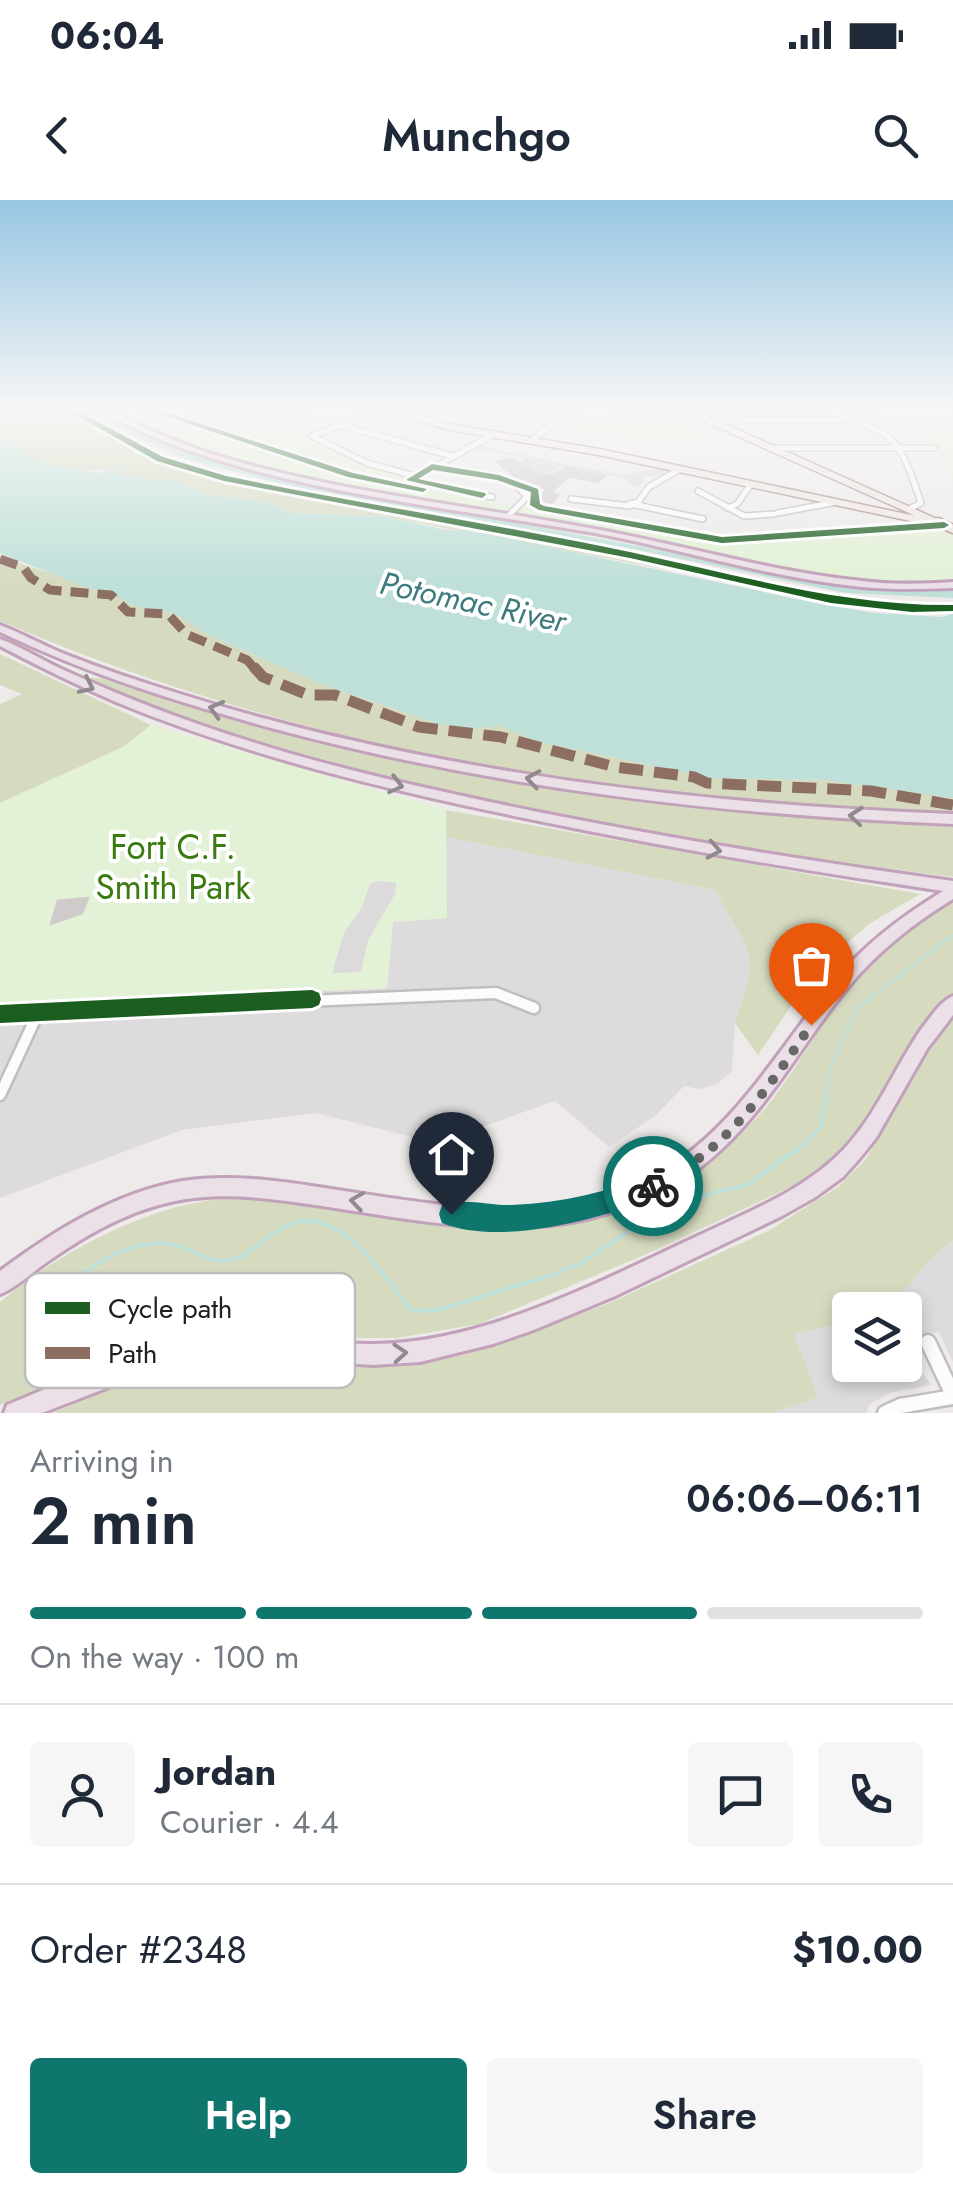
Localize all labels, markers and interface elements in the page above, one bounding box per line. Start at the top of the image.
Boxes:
text: 06:04 [50,8,165,63]
text: Munchgo [382,103,571,168]
icon: back [30,108,85,163]
icon: search [868,108,923,163]
water label: Potomac River [376,560,573,645]
one-way arrow [77,673,95,693]
one-way arrow [208,699,225,720]
one-way arrow [524,769,541,790]
one-way arrow [387,773,404,794]
one-way arrow [847,805,863,827]
park label: Fort C.F. Smith Park [95,822,251,912]
one-way arrow [706,839,723,860]
pin [769,923,854,1026]
icon: bag [784,938,839,993]
pin [409,1112,494,1215]
icon: home [424,1127,479,1182]
courier [603,1136,703,1236]
icon: bike [626,1159,681,1214]
one-way arrow [349,1192,365,1213]
legend [25,1273,355,1388]
text: Cycle path [108,1288,233,1329]
map controls [832,1292,922,1382]
button: layers [832,1292,922,1382]
text: Path [108,1333,157,1374]
one-way arrow [393,1342,409,1364]
text: Arriving in [30,1438,174,1484]
text: 06:06–06:11 [686,1471,923,1526]
text: 2 min [30,1474,197,1568]
text: On the way · 100 m [30,1634,299,1680]
button: person [30,1742,135,1847]
button: chat [688,1742,793,1847]
button: phone [818,1742,923,1847]
text: Jordan [160,1744,276,1799]
text: Courier · 4.4 [160,1799,339,1845]
text: Order #2348 [30,1922,247,1977]
text: $10.00 [792,1922,923,1977]
button: Help [30,2058,467,2173]
button: Share [487,2058,923,2173]

